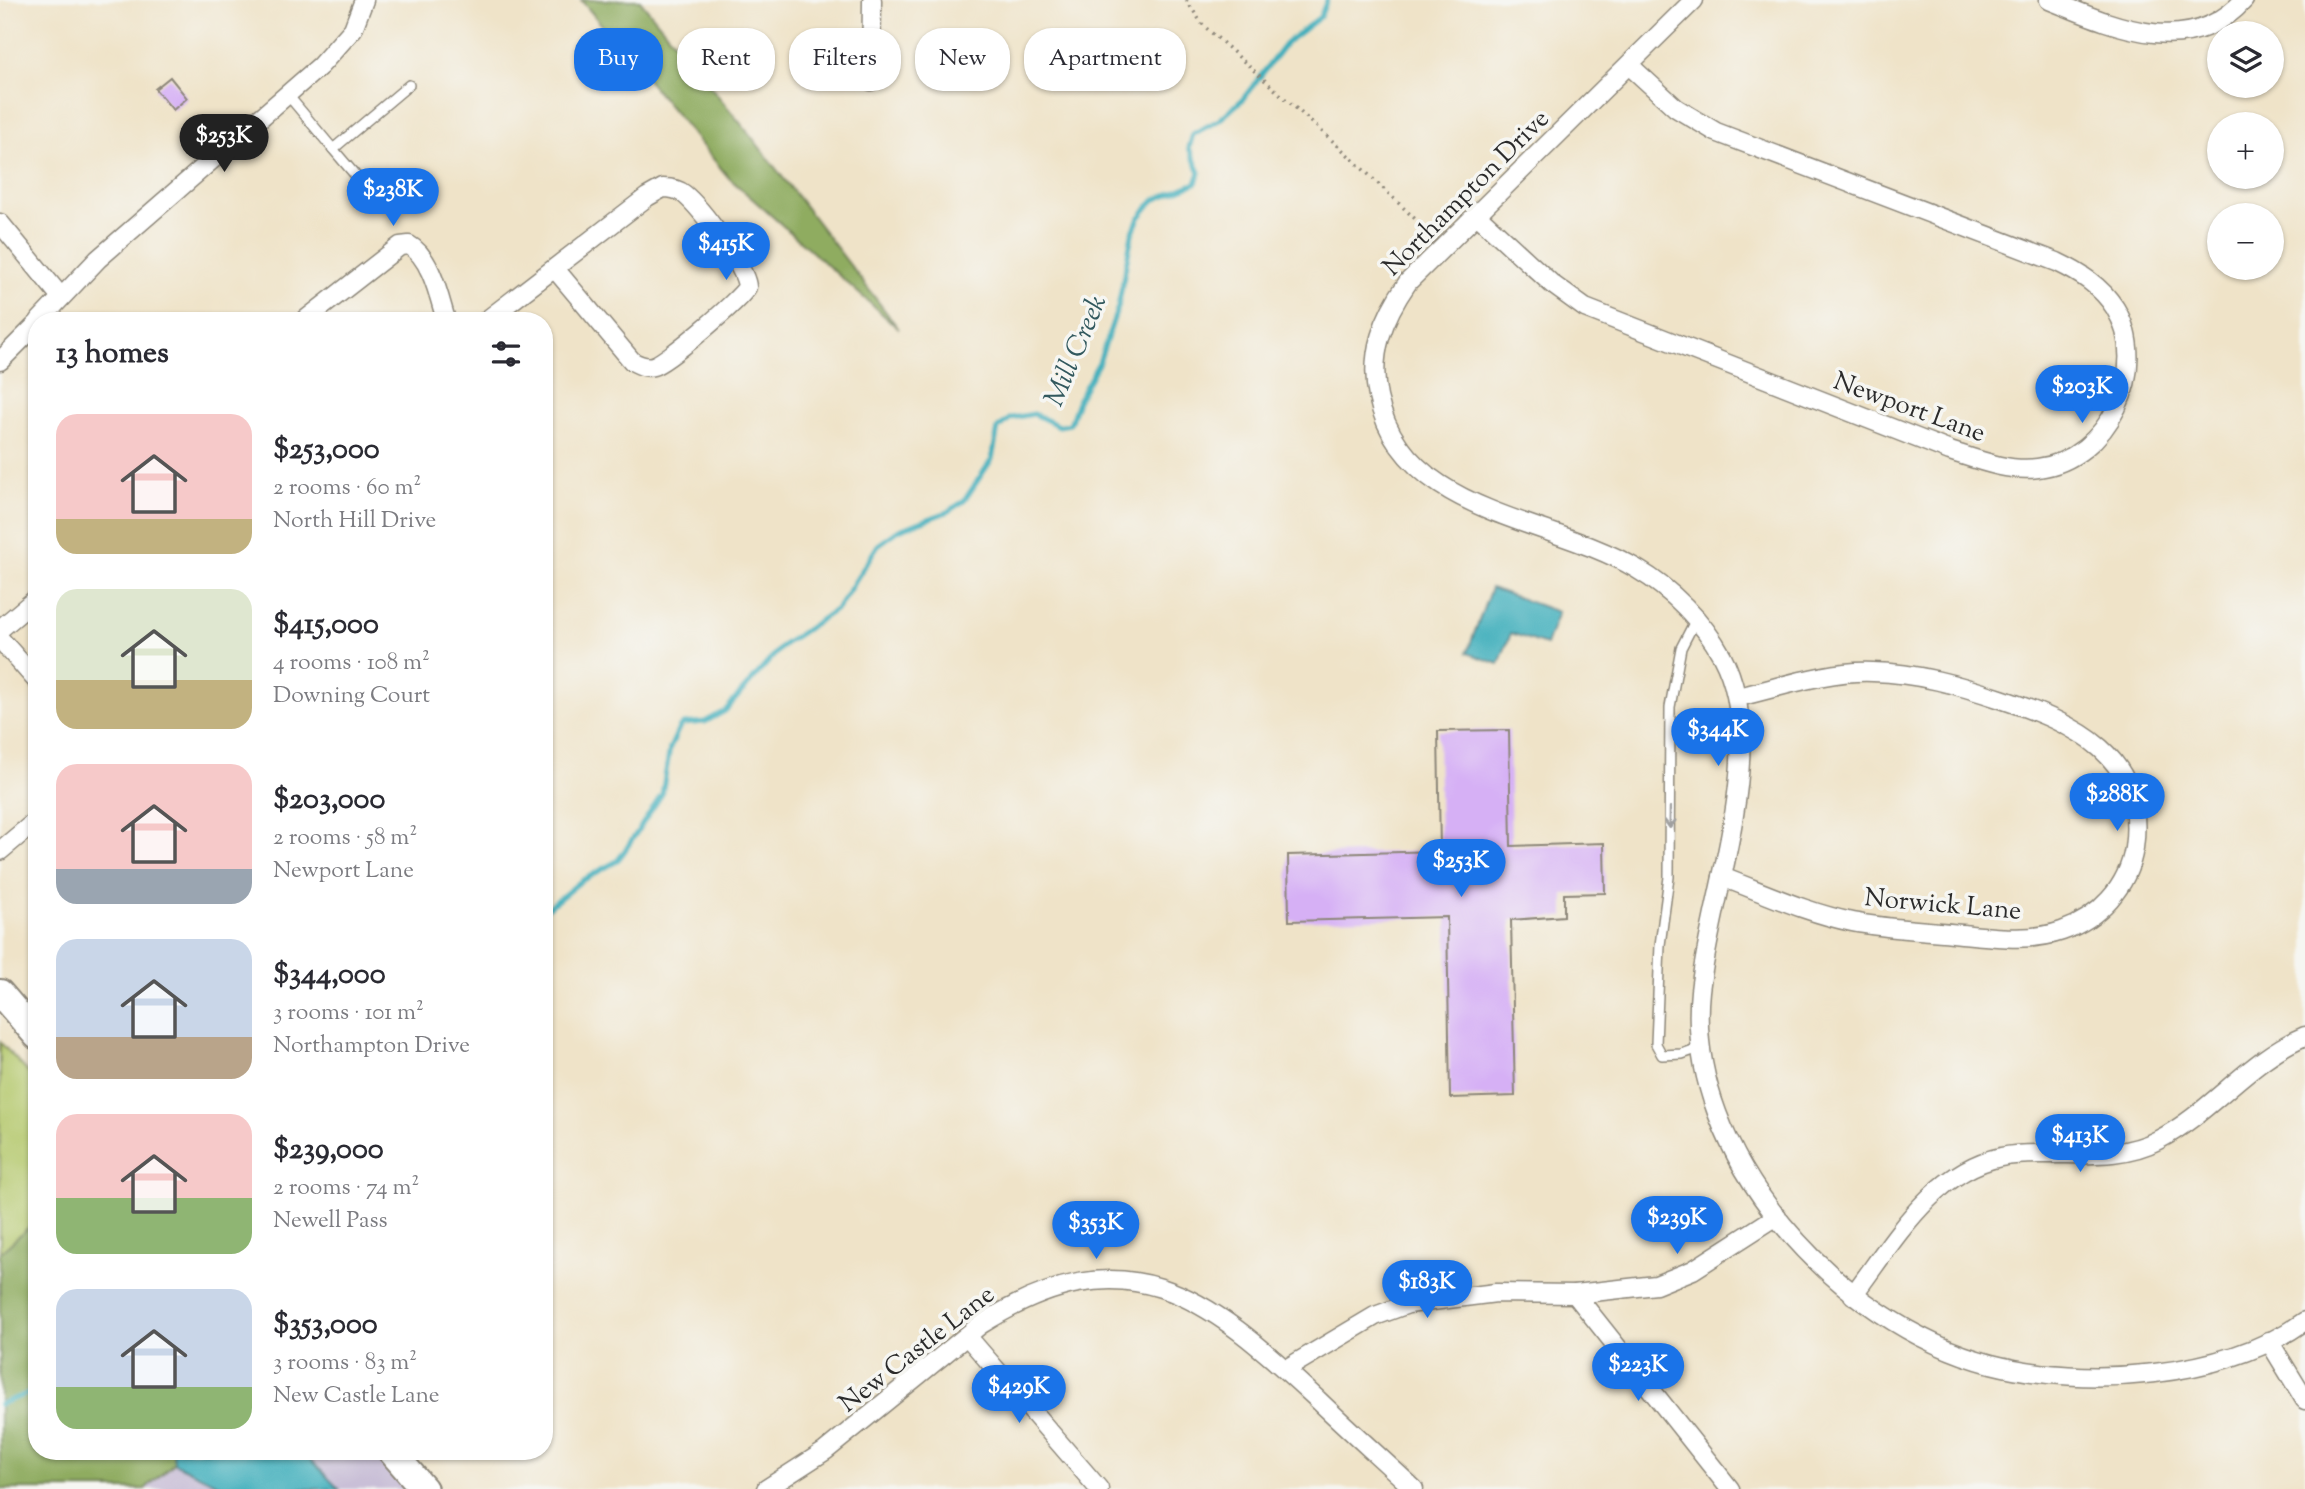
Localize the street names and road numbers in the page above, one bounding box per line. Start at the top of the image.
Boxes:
street label: Northampton Drive [1375,102,1559,286]
street label: Newport Lane [1828,364,1990,453]
street label: Norwick Lane [1863,880,2023,931]
street label: New Castle Lane [832,1277,1003,1423]

